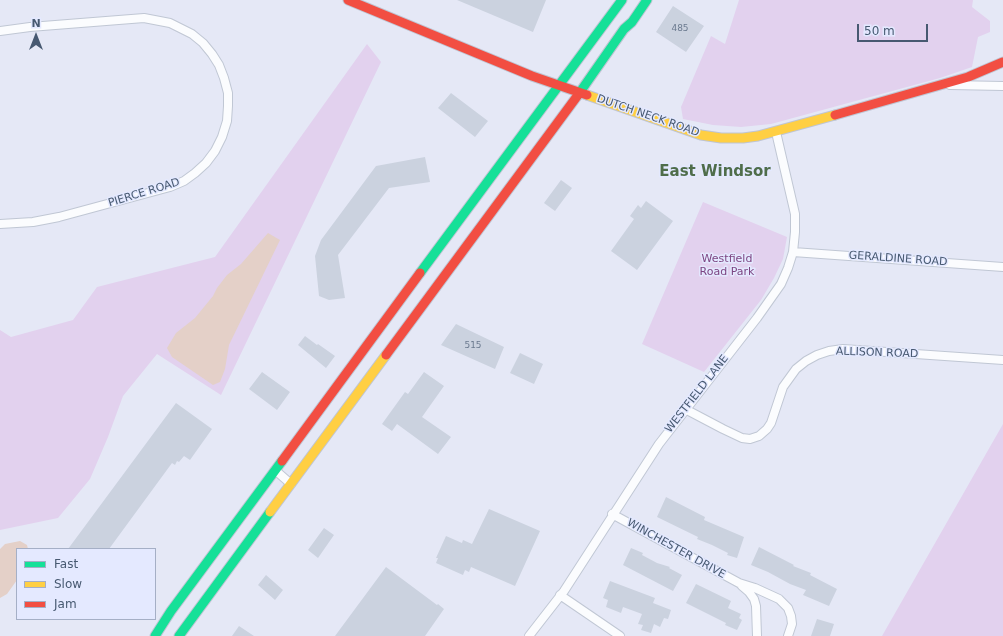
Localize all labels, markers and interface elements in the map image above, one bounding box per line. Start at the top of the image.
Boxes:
north arrow [16,16,56,56]
scale bar [859,16,930,42]
text: N [31,17,41,30]
house number: 485 [671,24,689,34]
text: 50 m [864,24,895,38]
street label: DUTCH NECK ROAD [595,92,701,140]
district label: East Windsor [659,163,771,181]
street label: PIERCE ROAD [107,176,181,210]
street label: GERALDINE ROAD [848,249,948,269]
park label: Westfield Road Park [700,252,754,278]
house number: 515 [464,341,482,351]
street label: ALLISON ROAD [836,345,918,361]
street label: WESTFIELD LANE [662,352,732,436]
street label: WINCHESTER DRIVE [624,516,728,582]
legend [16,548,156,620]
text: Fast [54,557,78,571]
text: Slow [54,577,82,591]
text: Jam [54,597,77,611]

